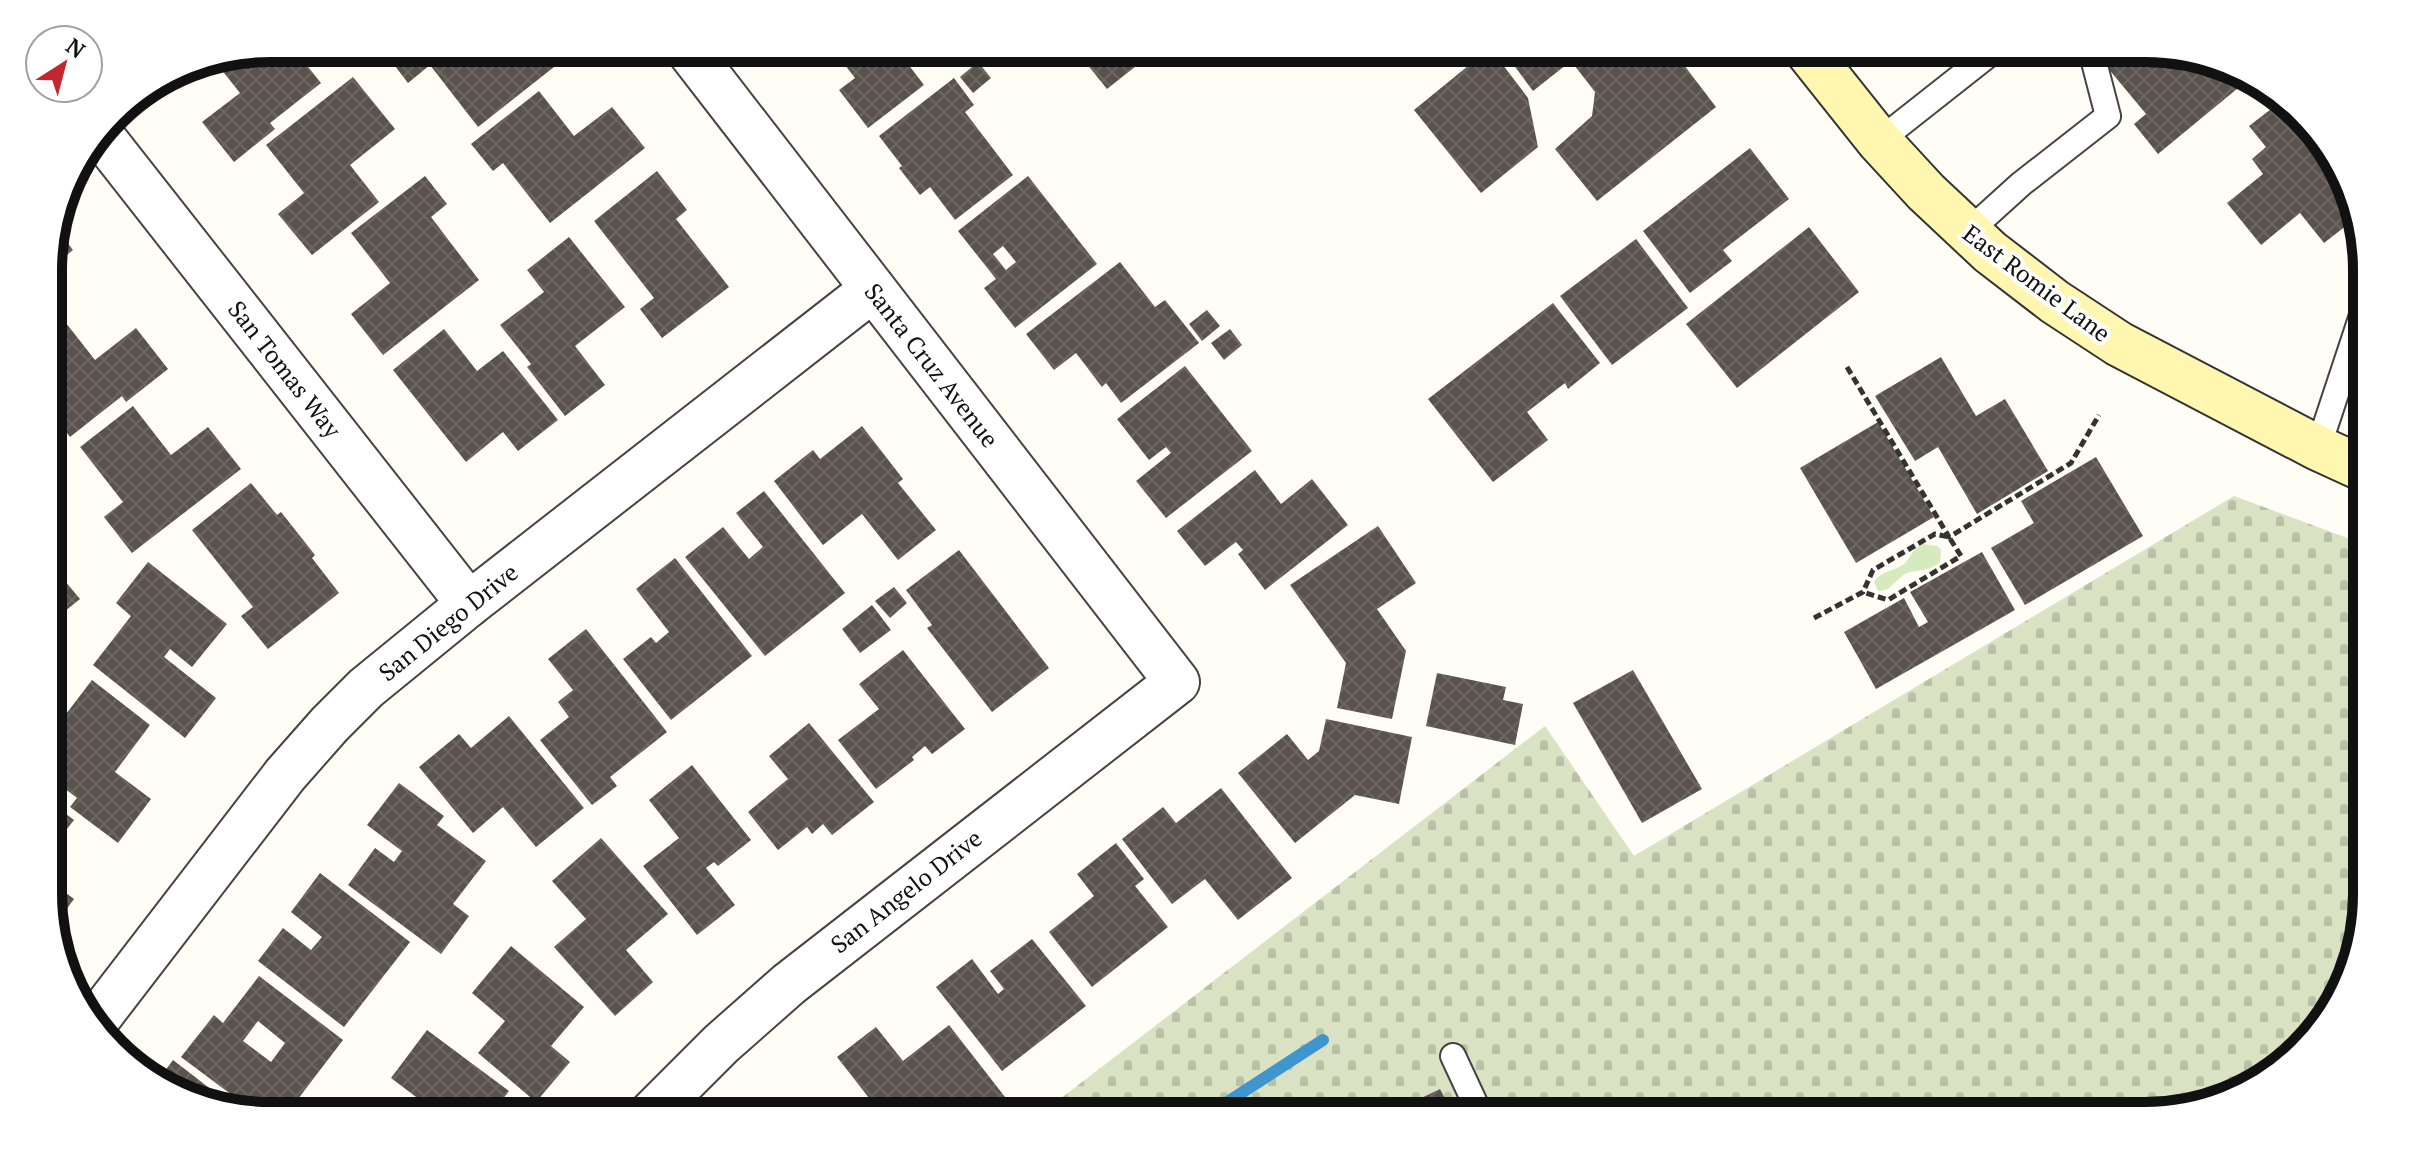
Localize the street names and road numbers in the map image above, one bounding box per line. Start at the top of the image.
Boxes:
street label: East Romie Lane [1957,217,2117,349]
street label: Santa Cruz Avenue [858,276,1006,454]
street label: San Tomas Way [221,294,349,445]
street label: San Diego Drive [372,556,524,688]
street label: San Angelo Drive [824,822,988,960]

